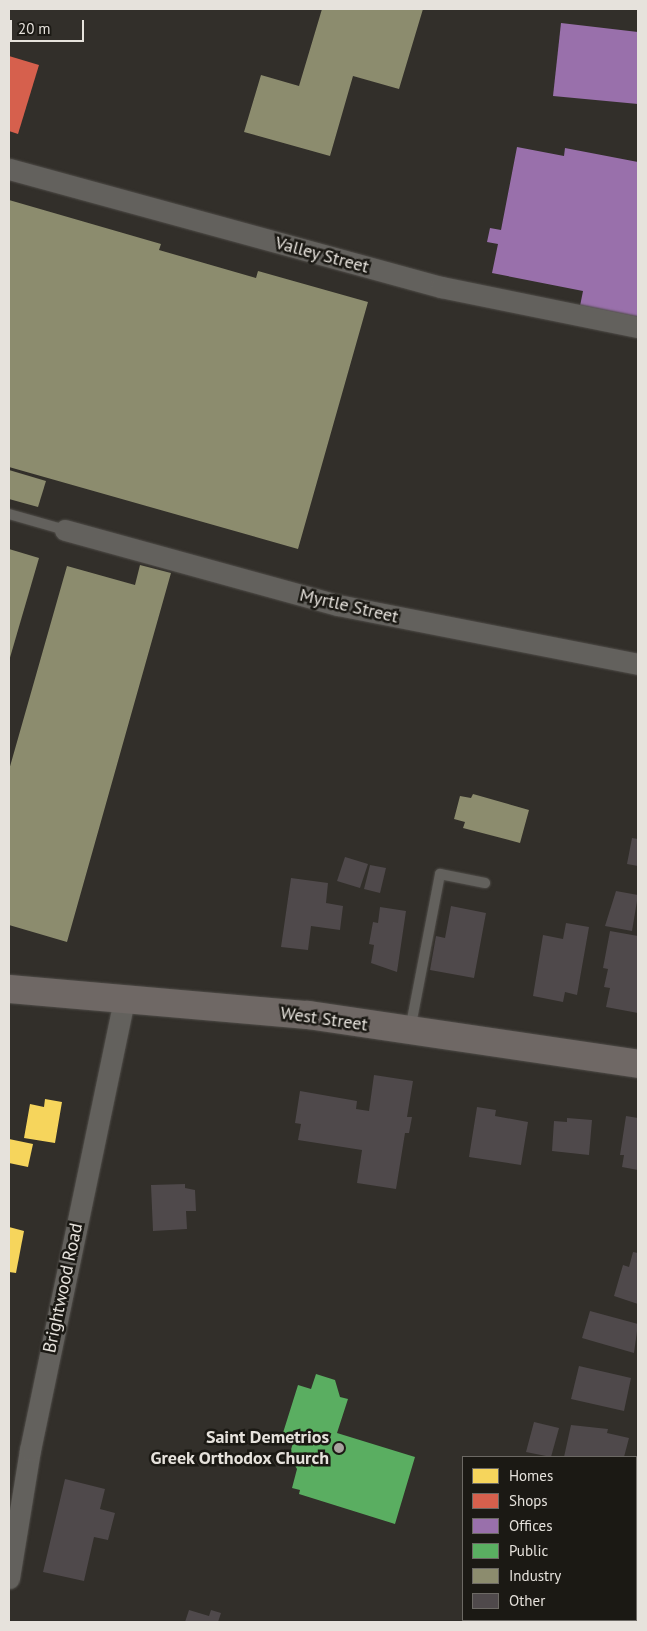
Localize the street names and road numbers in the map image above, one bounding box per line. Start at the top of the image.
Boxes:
street label: Valley Street [273,232,371,278]
street label: Myrtle Street [298,584,400,628]
street label: West Street [279,1002,369,1036]
street label: Brightwood Road [39,1221,87,1355]

